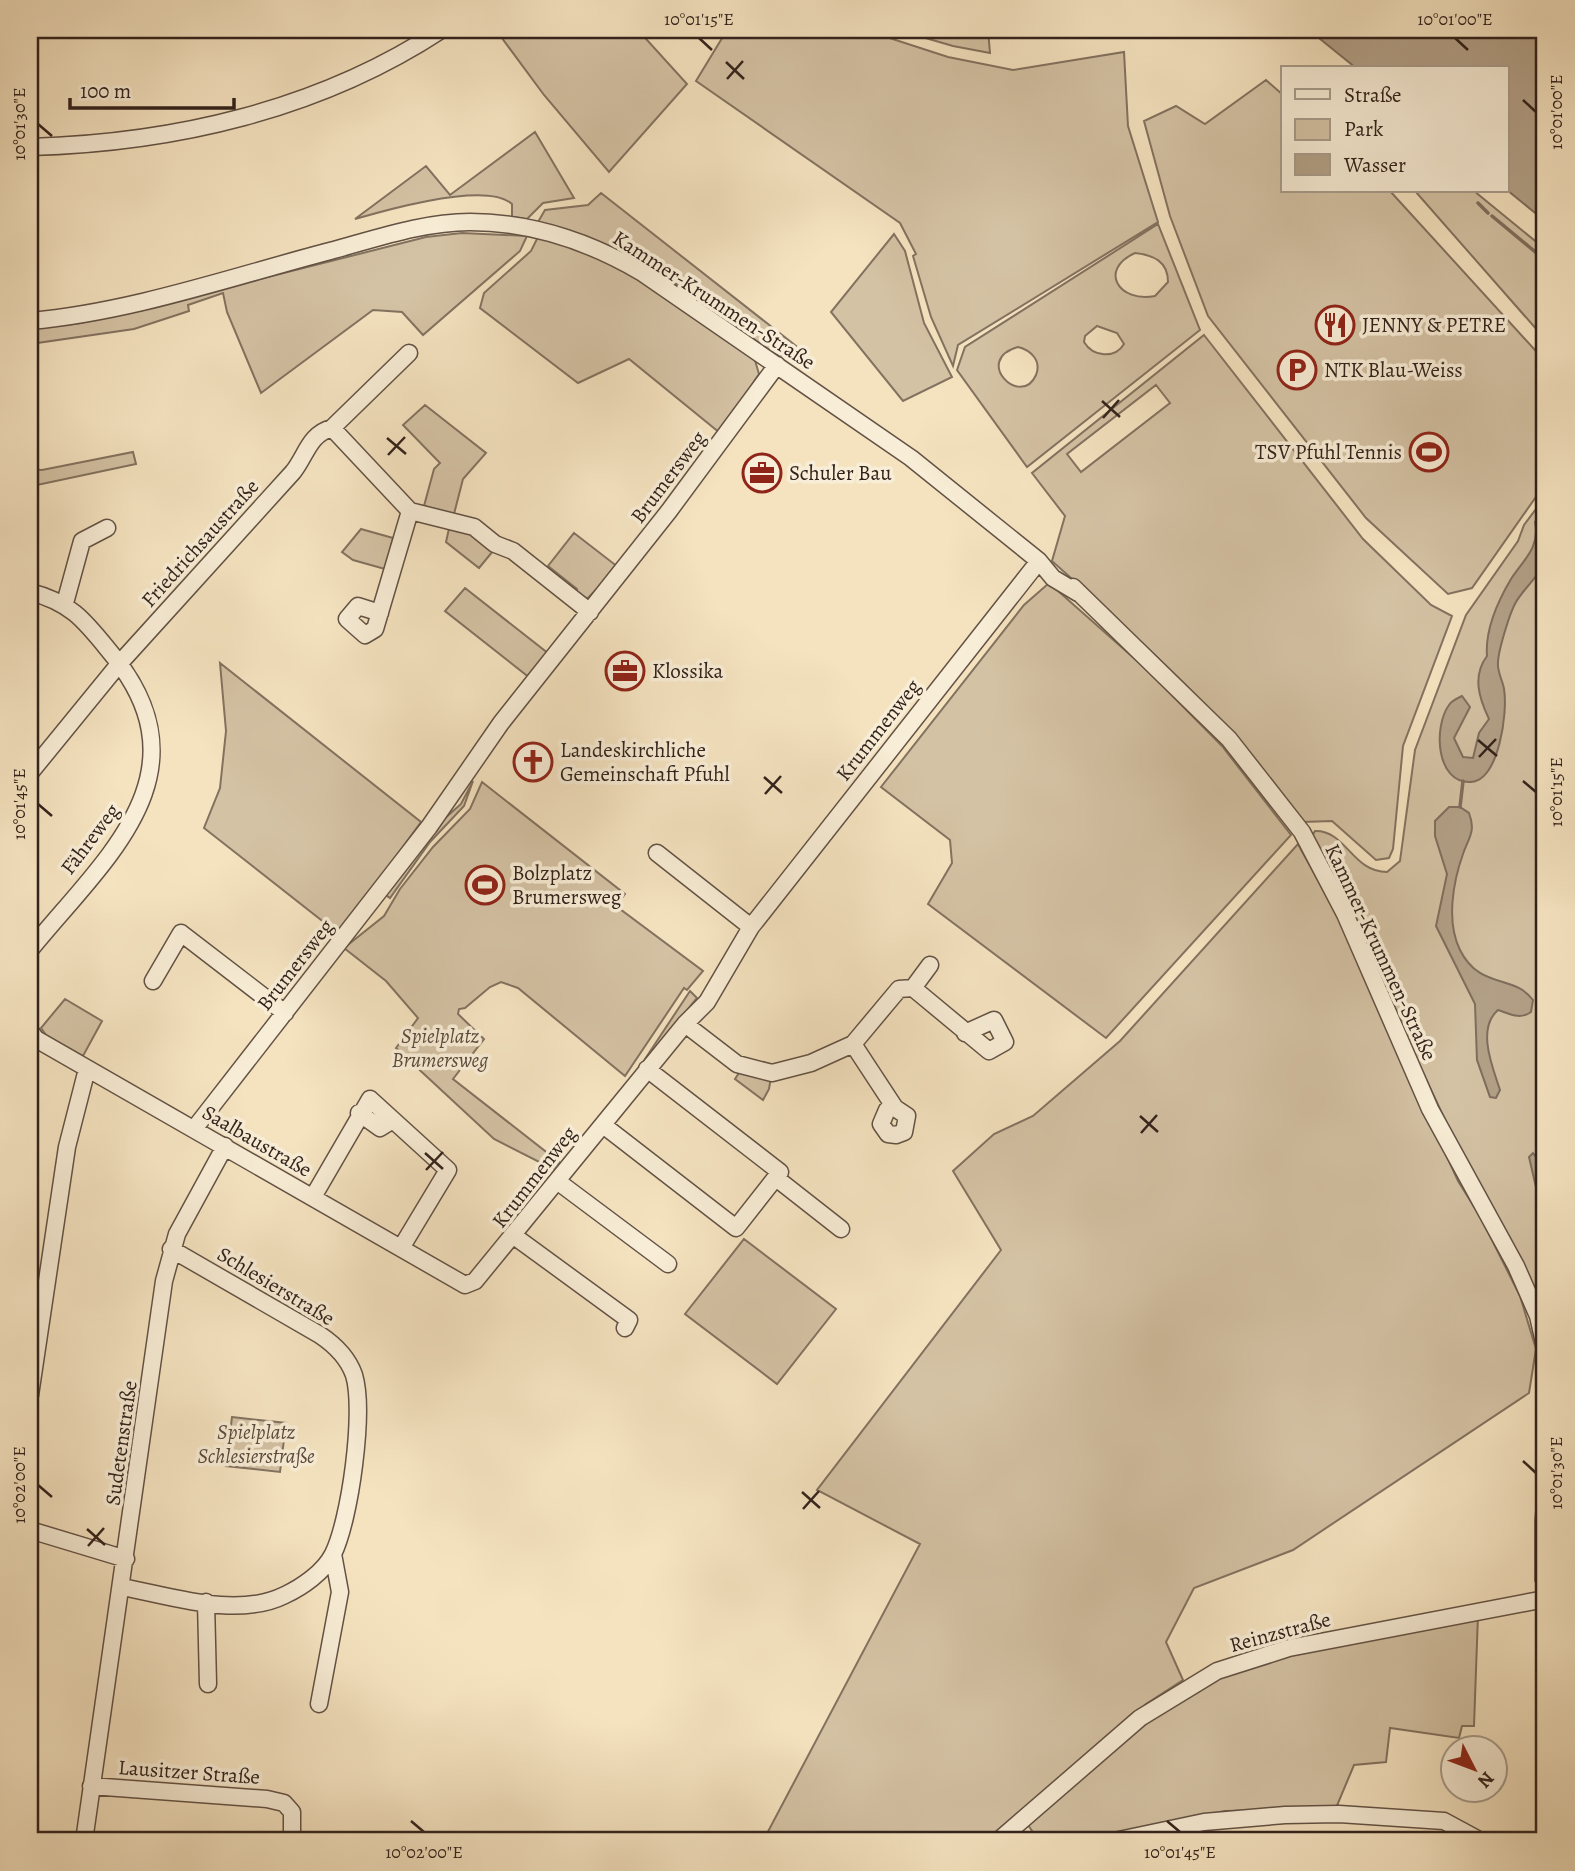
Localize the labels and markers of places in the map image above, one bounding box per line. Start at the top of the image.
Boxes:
restaurant icon: JENNY & PETRE [1314,304,1356,346]
place label: JENNY & PETRE [1362,311,1506,339]
parking icon: NTK Blau-Weiss [1276,349,1318,391]
place label: NTK Blau-Weiss [1324,356,1463,384]
sports icon: TSV Pfuhl Tennis [1408,431,1450,473]
place label: TSV Pfuhl Tennis [1255,438,1402,466]
office icon: Schuler Bau [741,452,783,494]
place label: Schuler Bau [789,459,892,487]
office icon: Klossika [604,650,646,692]
place label: Klossika [652,657,724,685]
place label: Landeskirchliche Gemeinschaft Pfuhl [560,736,730,788]
church icon: Landeskirchliche Gemeinschaft Pfuhl [512,741,554,783]
place label: Bolzplatz Brumersweg [512,859,622,911]
sports icon: Bolzplatz Brumersweg [464,864,506,906]

